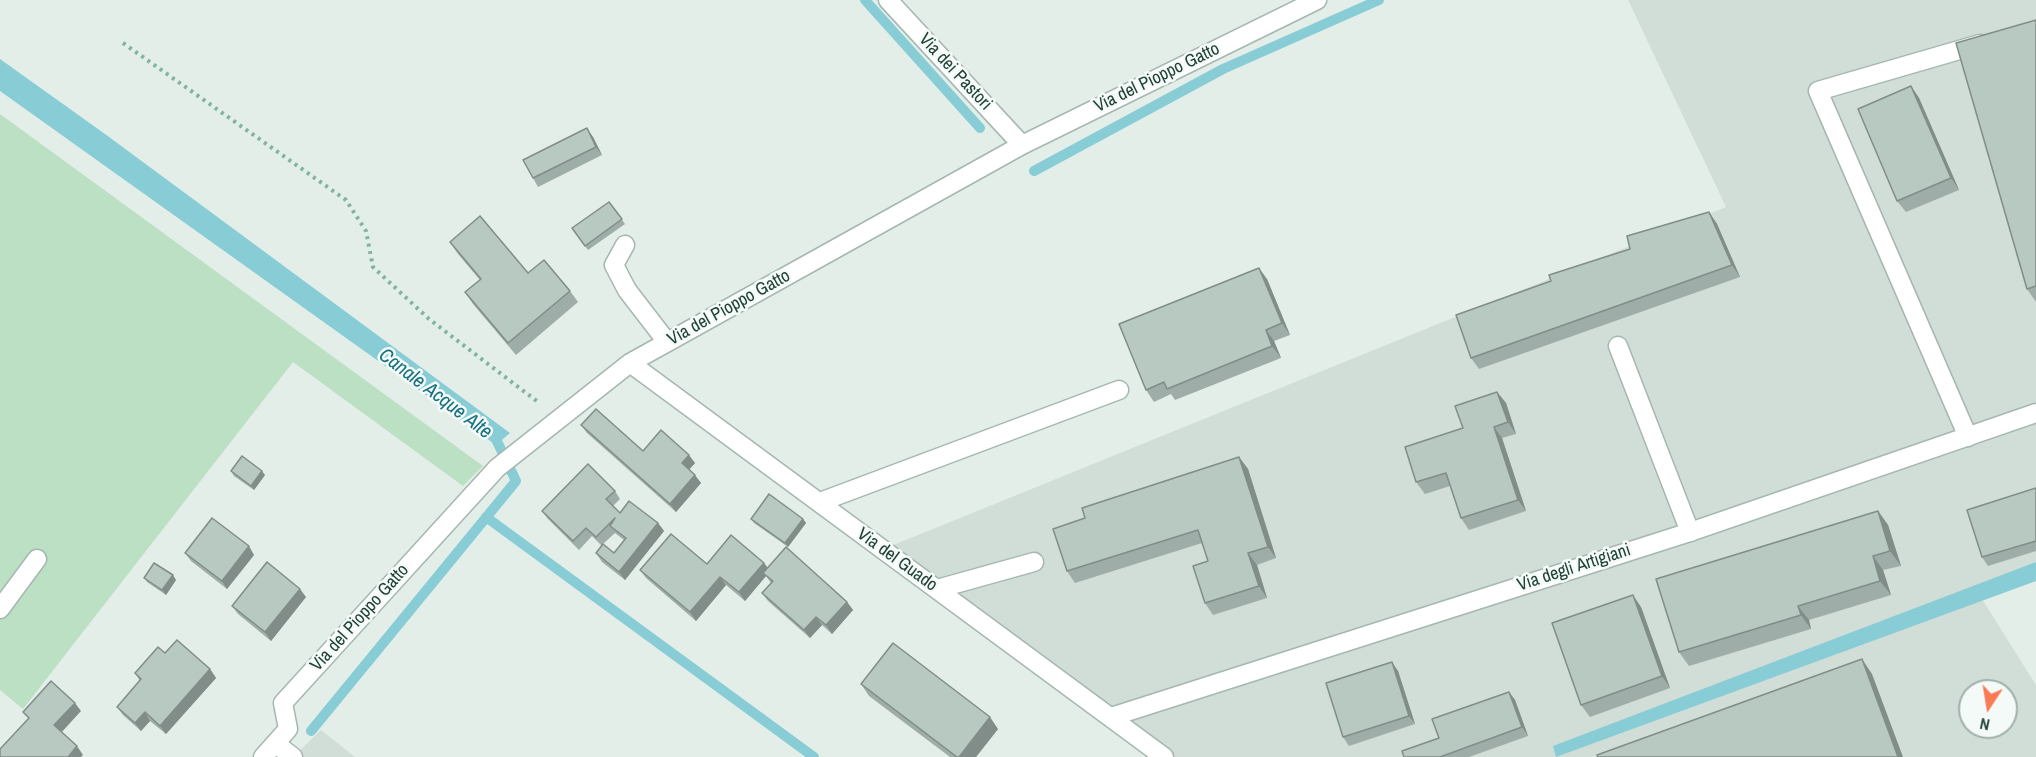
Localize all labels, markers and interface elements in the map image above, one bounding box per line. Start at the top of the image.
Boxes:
street label: Via dei Pastori [914,29,996,115]
street label: Via del Pioppo Gatto [1091,38,1223,118]
street label: Via del Pioppo Gatto [664,265,794,351]
water label: Canale Acque Alte [374,344,496,444]
street label: Via del Guado [853,524,941,596]
street label: Via degli Artigiani [1515,540,1633,596]
street label: Via del Pioppo Gatto [306,560,414,676]
north arrow [1958,679,2018,739]
text: N [1978,713,1992,736]

